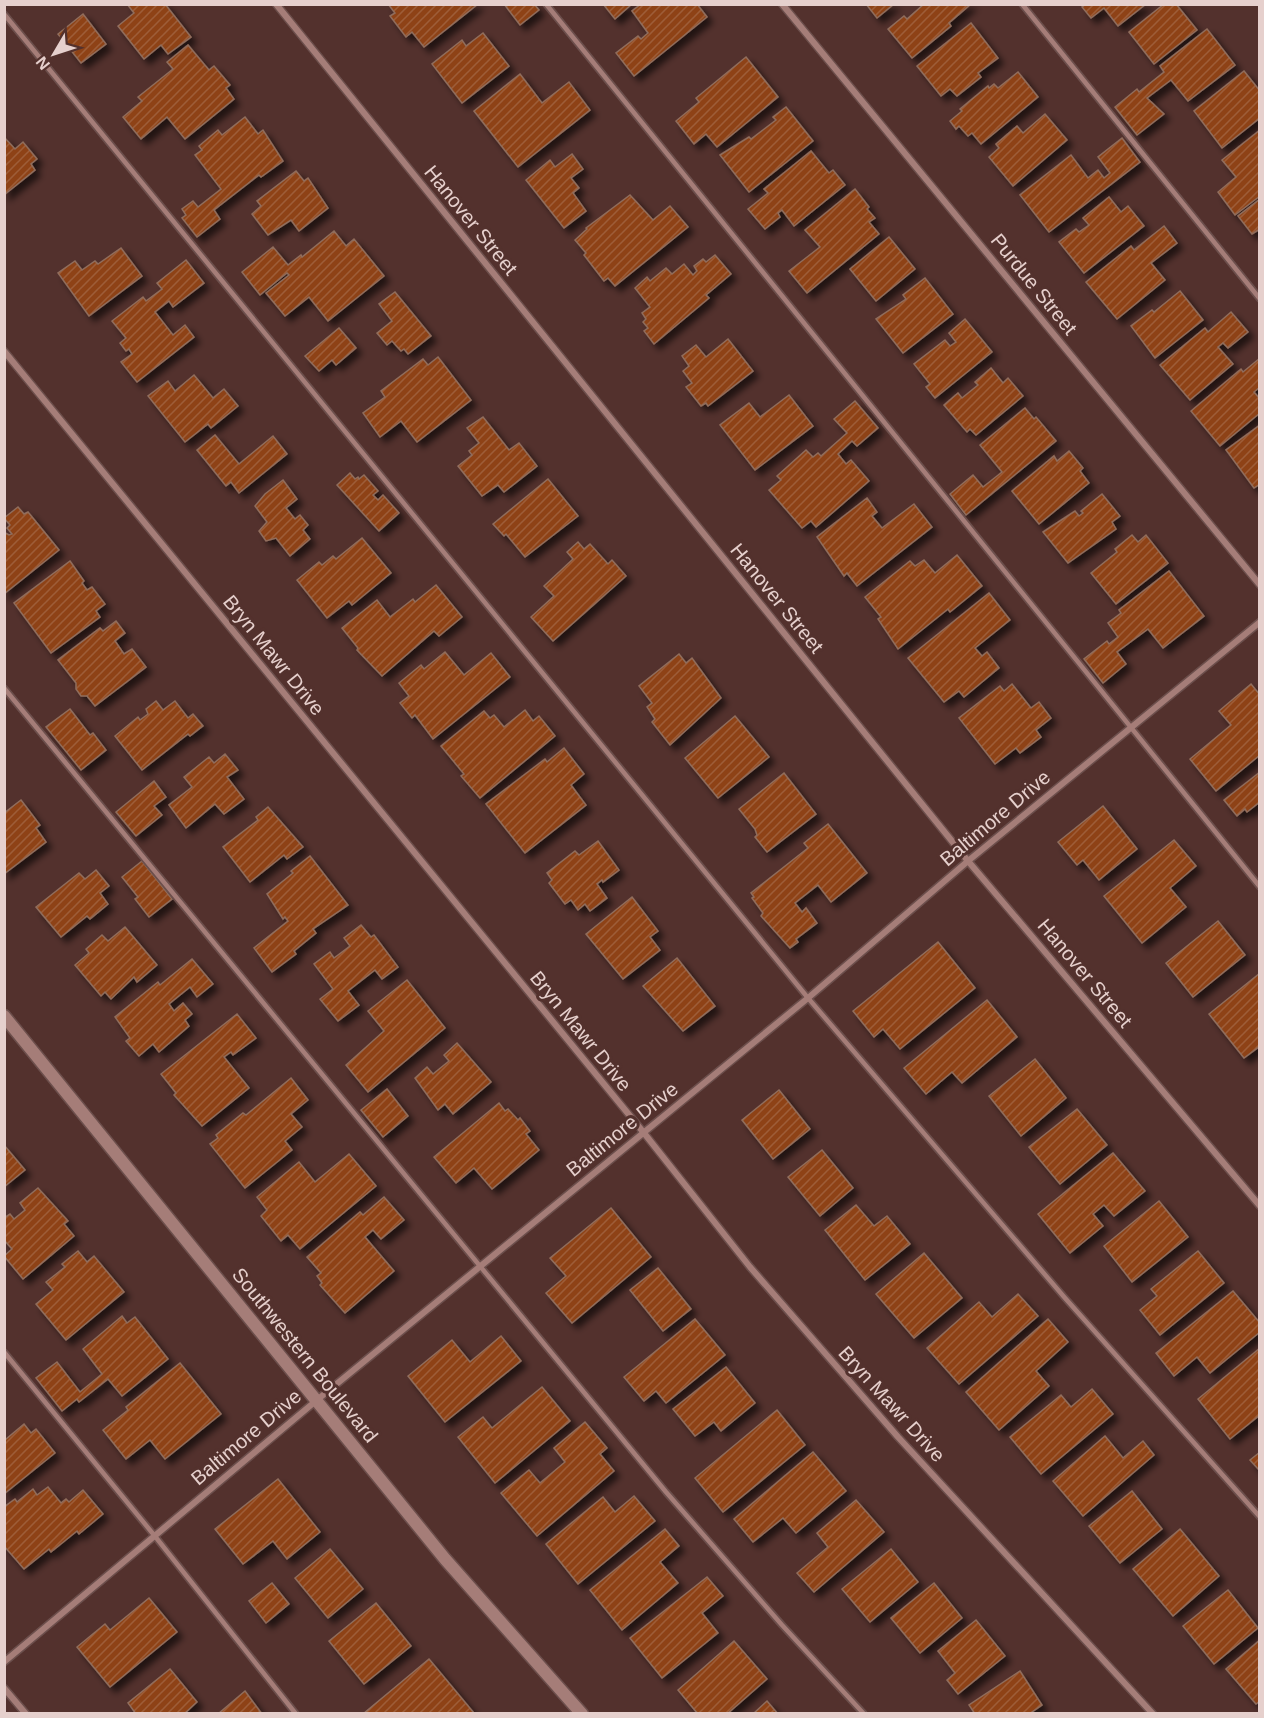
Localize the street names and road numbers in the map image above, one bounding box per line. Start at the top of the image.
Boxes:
street label: Hanover Street [420,161,522,280]
street label: Purdue Street [987,229,1082,339]
street label: Hanover Street [726,539,828,658]
street label: Bryn Mawr Drive [219,591,329,719]
street label: Baltimore Drive [936,766,1054,870]
street label: Hanover Street [1033,914,1137,1032]
street label: Bryn Mawr Drive [526,967,636,1095]
street label: Baltimore Drive [562,1077,682,1181]
street label: Southwestern Boulevard [228,1263,382,1447]
street label: Bryn Mawr Drive [834,1342,950,1466]
street label: Baltimore Drive [187,1385,305,1489]

